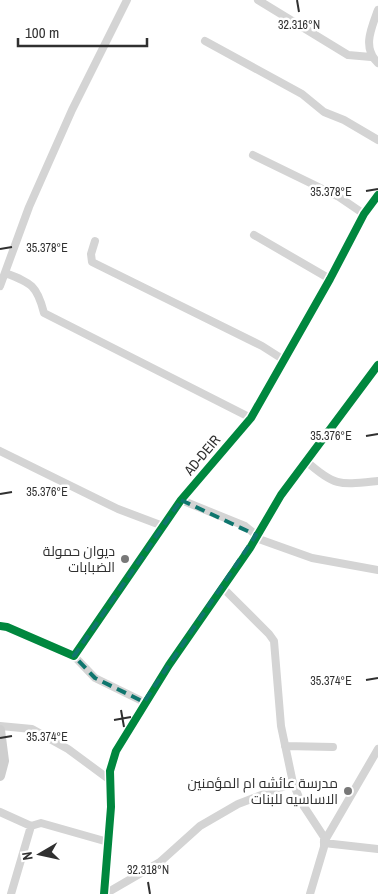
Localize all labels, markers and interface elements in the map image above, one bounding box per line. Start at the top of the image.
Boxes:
scale bar [18,15,146,47]
text: 32.316°N [278,17,320,33]
text: 100 m [25,22,59,43]
text: 35.378°E [310,184,352,200]
text: 35.378°E [26,240,68,256]
text: 35.376°E [310,428,352,444]
street label: AD-DEIR [179,431,224,480]
text: 35.376°E [26,484,68,500]
place label: ديوان حمولة الضبابات [43,542,115,576]
marker: ديوان حمولة الضبابات [119,553,131,565]
text: 35.374°E [310,673,352,689]
text: 35.374°E [26,729,68,745]
place label: مدرسة عائشه ام المؤمنين الاساسيه للبنات [188,774,338,808]
marker: مدرسة عائشه ام المؤمنين الاساسيه للبنات [342,785,354,797]
north arrow [15,829,65,879]
text: N [18,851,37,862]
text: 32.318°N [127,862,169,878]

